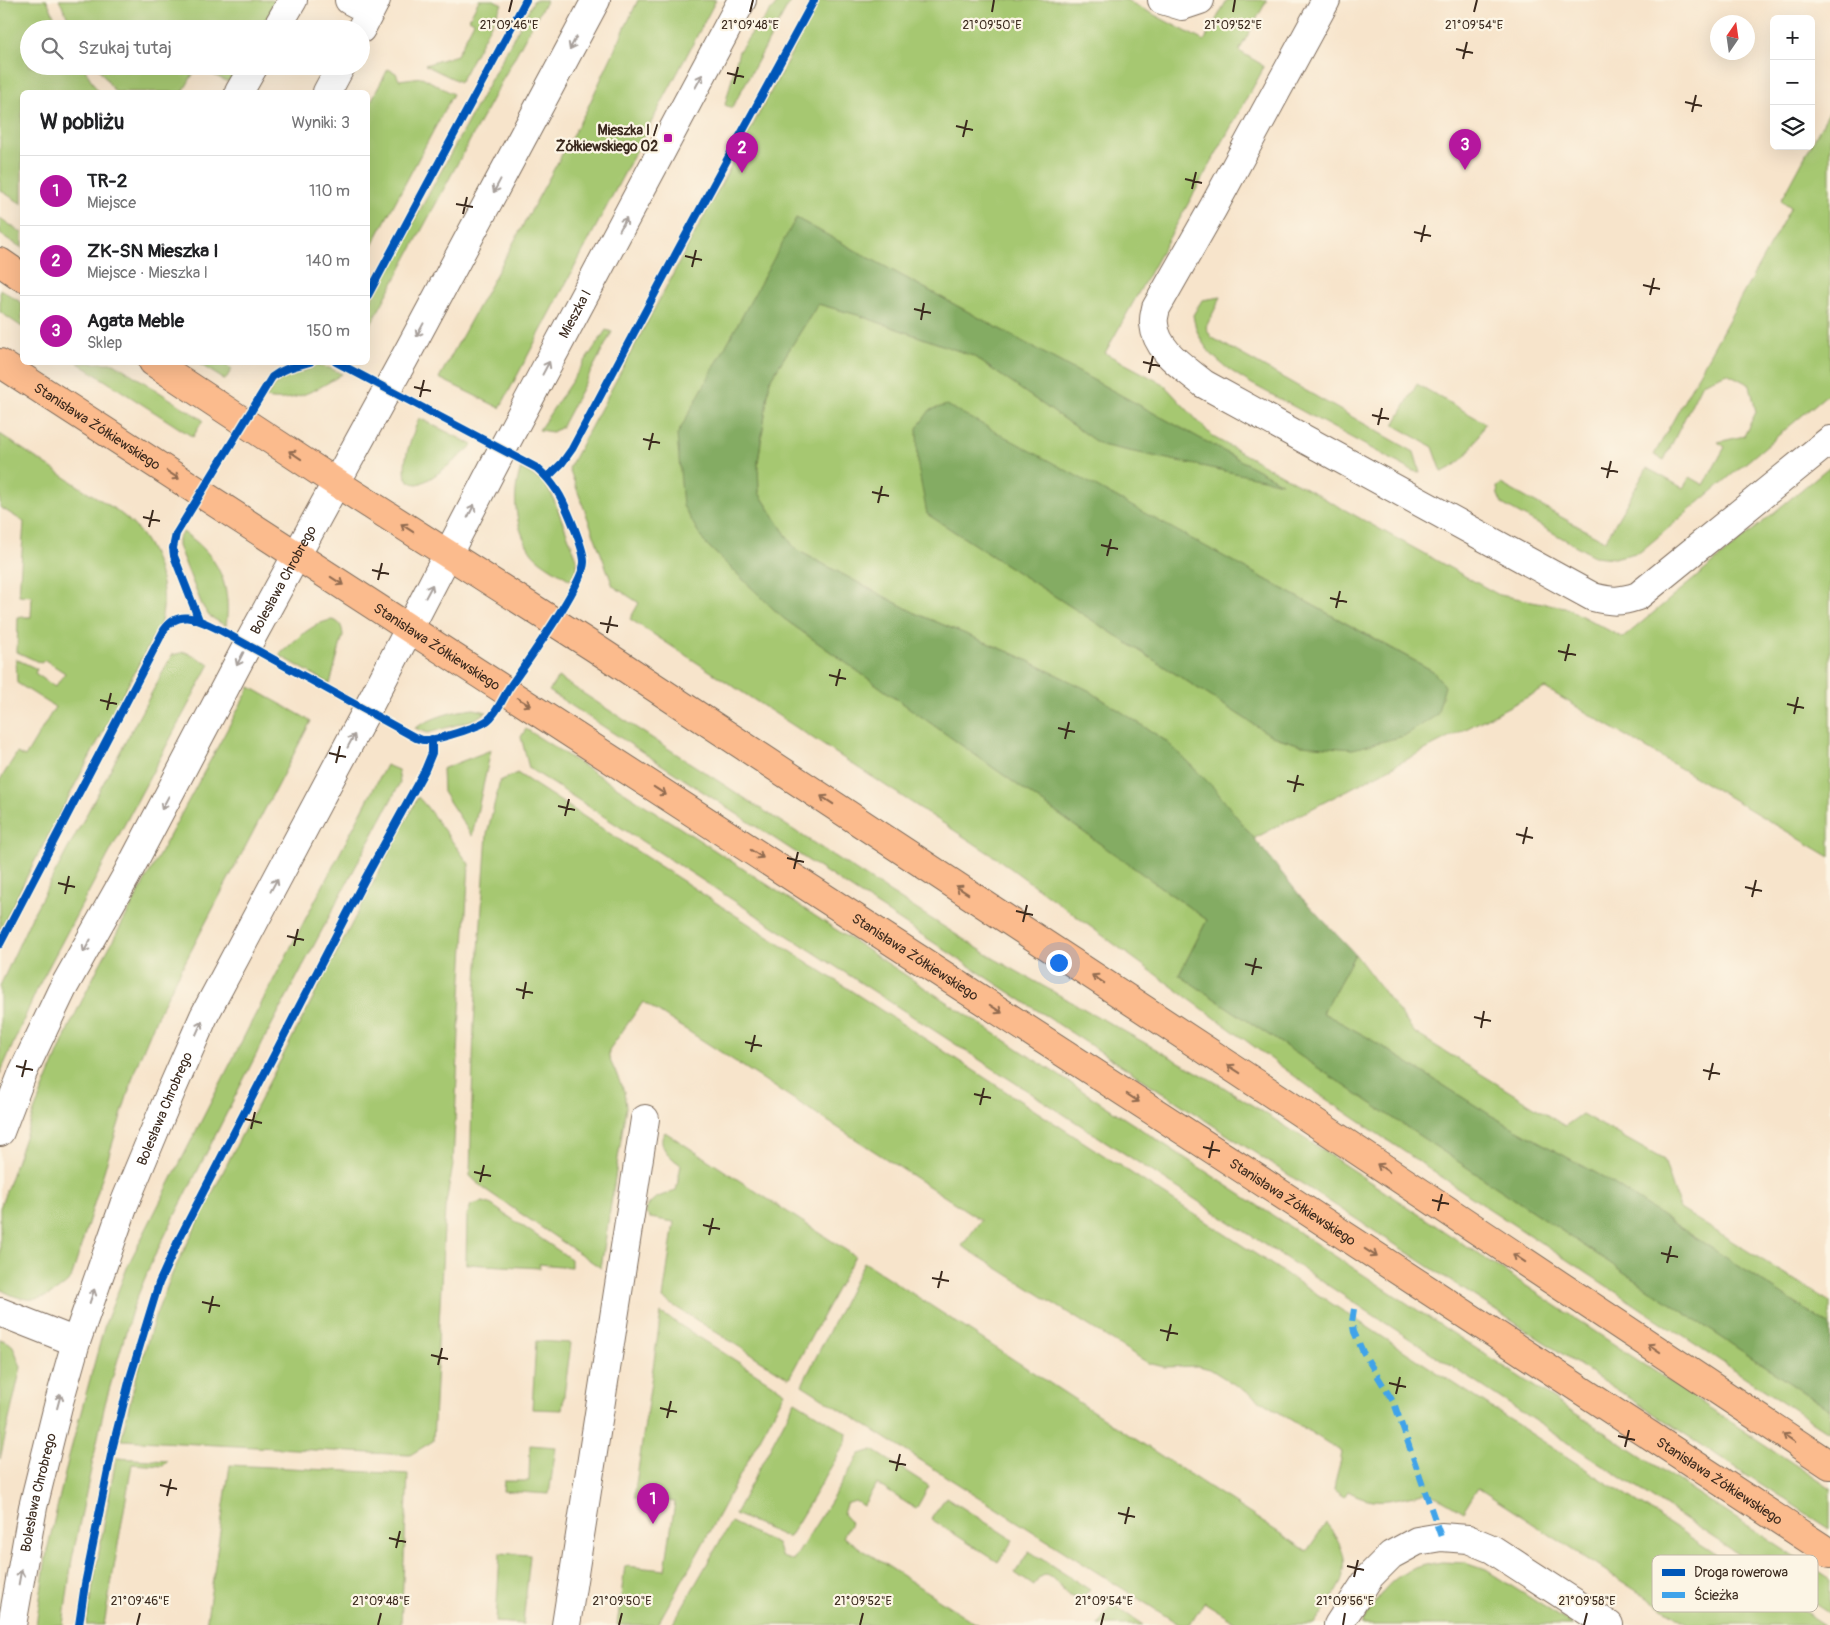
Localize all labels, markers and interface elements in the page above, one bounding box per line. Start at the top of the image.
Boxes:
north arrow [1710,15,1755,60]
map controls [1770,15,1815,150]
button: + [1770,15,1815,60]
text: 21°09'46"E [480,18,538,33]
text: 21°09'48"E [721,18,779,33]
text: 21°09'50"E [962,18,1022,33]
text: 21°09'52"E [1204,18,1262,33]
text: 21°09'54"E [1445,18,1503,33]
search box [20,20,370,75]
icon: search [38,34,66,62]
one-way arrow [568,35,578,50]
text: Szukaj tutaj [78,36,172,60]
button: − [1770,60,1815,105]
one-way arrow [694,73,704,88]
button: layers [1770,105,1815,150]
text: W pobliżu [40,109,124,136]
text: Wyniki: 3 [291,113,350,133]
place label: Mieszka I / Żółkiewskiego 02 [556,122,658,155]
pin: 3 [1449,129,1481,170]
marker: Mieszka I / Żółkiewskiego 02 [662,132,674,144]
pin: 2 [726,132,758,173]
text: TR-2 [87,169,127,193]
one-way arrow [492,179,502,194]
text: 1 [53,181,59,201]
text: 110 m [309,181,350,201]
text: Miejsce [87,193,136,213]
one-way arrow [618,217,628,232]
text: ZK-SN Mieszka I [87,239,219,263]
text: 2 [52,251,60,271]
text: 140 m [306,251,350,271]
text: Miejsce · Mieszka I [87,263,208,283]
street label: Mieszka I [555,287,595,341]
text: Agata Meble [87,309,184,333]
text: 3 [52,321,60,341]
text: 150 m [306,321,350,341]
one-way arrow [415,322,425,337]
text: Sklep [87,333,122,353]
one-way arrow [541,360,551,375]
street label: Stanisława Żółkiewskiego [31,379,164,474]
one-way arrow [288,450,302,460]
one-way arrow [166,470,180,480]
one-way arrow [466,504,476,519]
street label: Bolesława Chrobrego [246,522,320,637]
one-way arrow [401,523,415,533]
one-way arrow [330,576,344,586]
one-way arrow [424,584,434,599]
street label: Stanisława Żółkiewskiego [371,599,504,694]
one-way arrow [235,651,244,666]
one-way arrow [517,697,531,707]
one-way arrow [347,734,356,749]
one-way arrow [653,786,667,796]
one-way arrow [159,795,169,810]
one-way arrow [820,795,834,805]
one-way arrow [750,849,764,859]
one-way arrow [269,877,279,892]
one-way arrow [956,885,970,895]
street label: Stanisława Żółkiewskiego [849,909,982,1004]
one-way arrow [82,938,92,953]
your location [1046,950,1072,976]
one-way arrow [1091,974,1105,985]
one-way arrow [989,1004,1003,1014]
one-way arrow [194,1021,204,1036]
street label: Bolesława Chrobrego [133,1049,196,1168]
one-way arrow [1227,1063,1241,1073]
one-way arrow [1125,1093,1139,1103]
street label: Stanisława Żółkiewskiego [1226,1154,1360,1249]
one-way arrow [1377,1163,1391,1173]
one-way arrow [1364,1248,1378,1258]
one-way arrow [1512,1253,1526,1263]
one-way arrow [87,1288,97,1304]
one-way arrow [1647,1343,1661,1353]
one-way arrow [55,1394,64,1410]
street label: Bolesława Chrobrego [17,1431,60,1553]
street label: Stanisława Żółkiewskiego [1653,1433,1786,1529]
one-way arrow [1783,1433,1797,1443]
pin: 1 [637,1483,669,1524]
legend [1652,1555,1818,1612]
text: Droga rowerowa [1694,1564,1788,1581]
one-way arrow [16,1569,26,1585]
text: Ścieżka [1694,1586,1738,1604]
text: 21°09'46"E [111,1594,169,1609]
text: 21°09'48"E [352,1594,410,1609]
text: 21°09'50"E [592,1594,652,1609]
text: 21°09'52"E [834,1594,892,1609]
text: 21°09'54"E [1075,1594,1133,1609]
text: 21°09'56"E [1316,1594,1374,1609]
text: 21°09'58"E [1558,1594,1616,1609]

